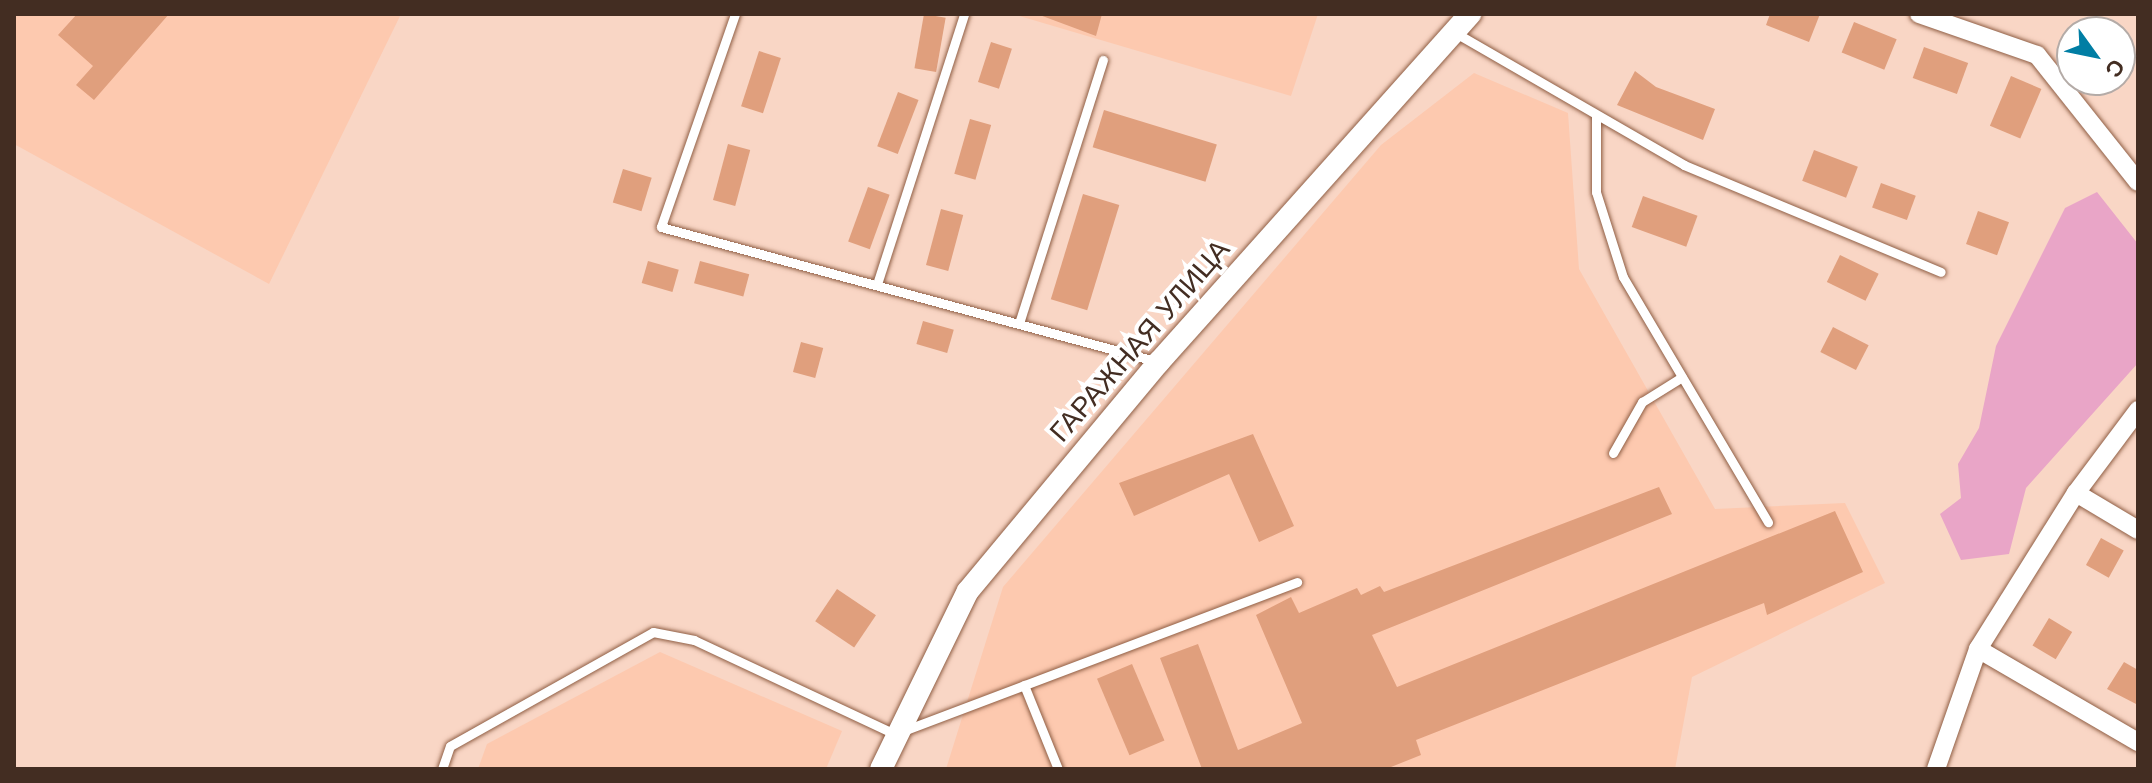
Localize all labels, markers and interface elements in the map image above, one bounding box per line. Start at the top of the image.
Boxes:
north arrow [2056,16,2136,96]
text: С [2100,55,2130,82]
street label: ГАРАЖНАЯ УЛИЦА [1043,233,1237,449]

